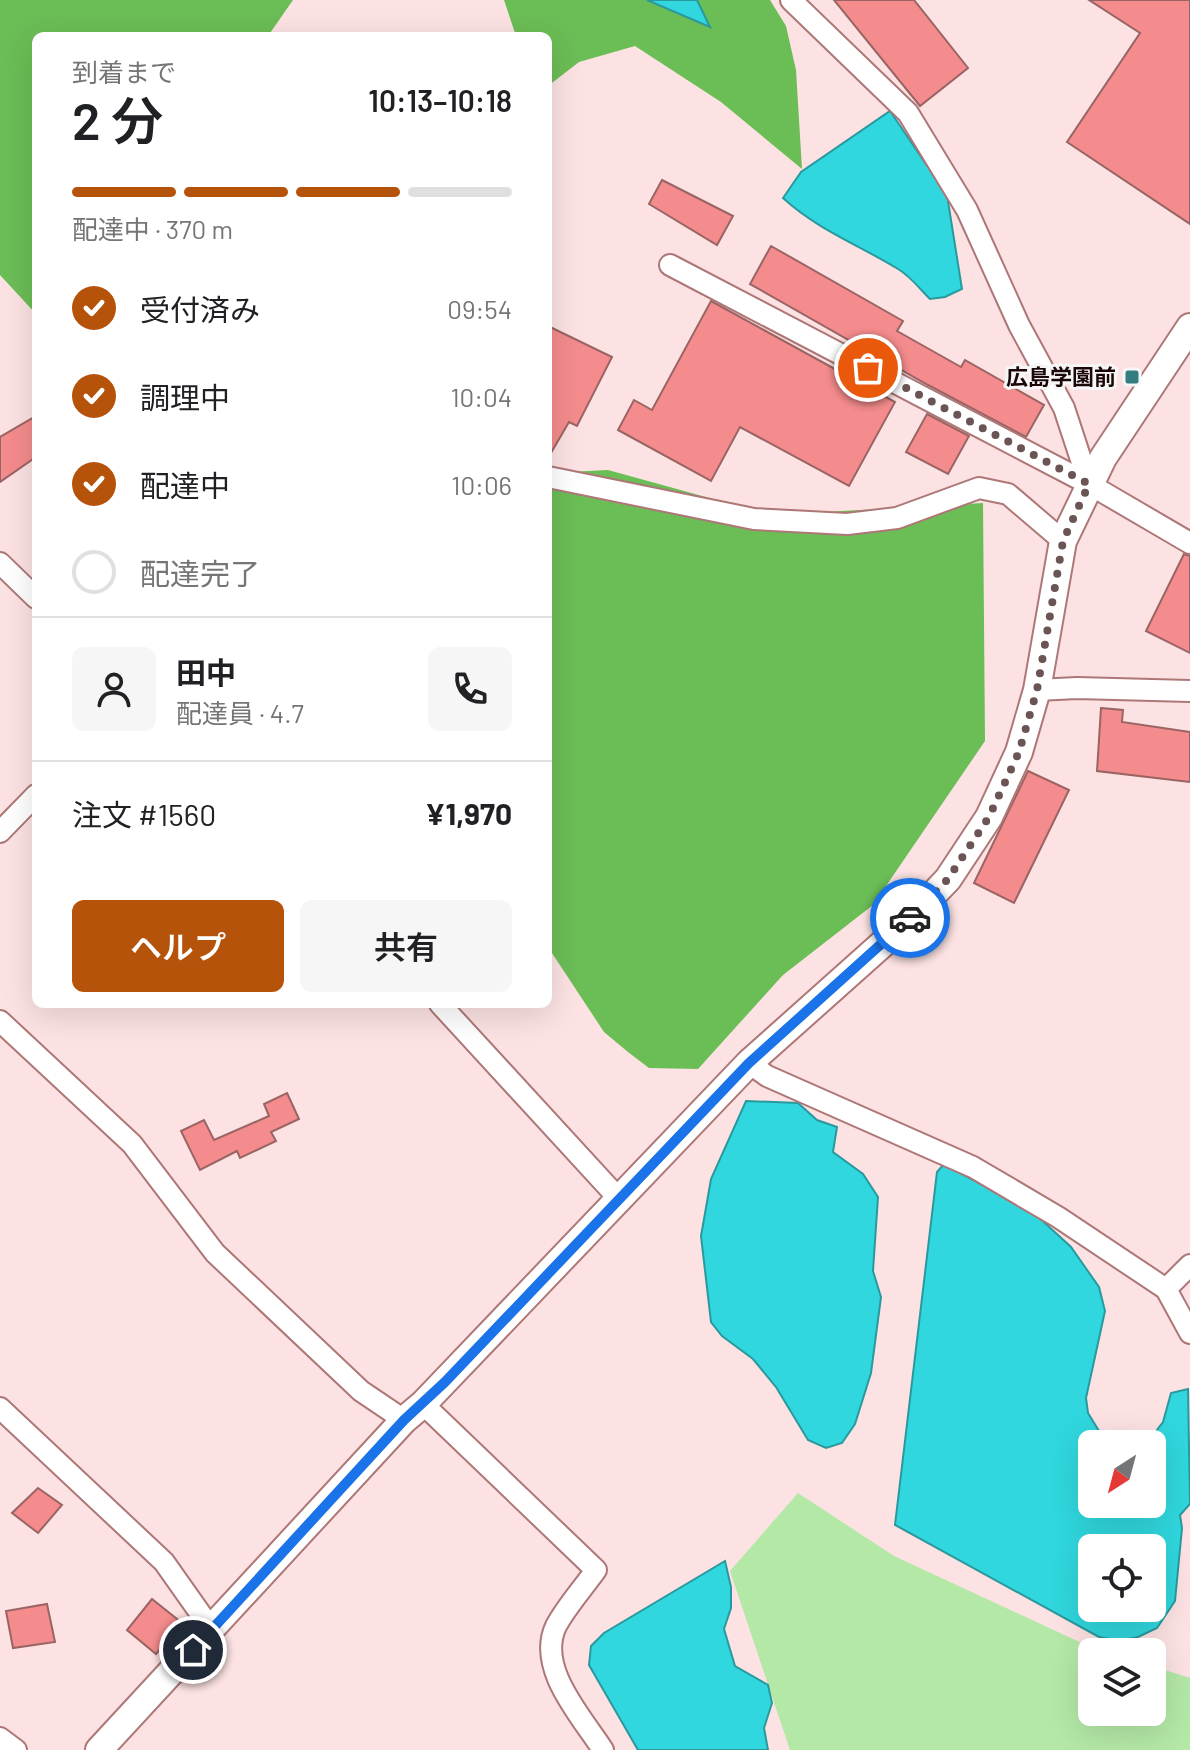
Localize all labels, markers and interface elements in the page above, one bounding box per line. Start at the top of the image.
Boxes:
text: 到着まで [72,56,176,87]
text: 10:13–10:18 [368,82,512,118]
text: 2 分 [72,88,163,150]
text: 配達中 · 370 m [72,213,233,244]
icon: check [72,286,116,330]
text: 受付済み [140,291,260,327]
text: 09:54 [447,293,512,324]
pin [834,334,902,402]
icon: bag [846,346,890,390]
place label: 広島学園前 [1006,363,1116,389]
marker: 広島学園前 [1123,368,1141,386]
icon: check [72,374,116,418]
text: 調理中 [140,379,230,415]
text: 10:04 [450,381,512,412]
icon: check [72,462,116,506]
text: 配達中 [140,467,230,503]
text: 10:06 [451,469,512,500]
text: 配達完了 [140,555,260,591]
button: person [72,647,156,731]
button: phone [428,647,512,731]
text: 田中 [176,654,236,690]
text: 配達員 · 4.7 [176,697,304,728]
text: ¥1,970 [425,795,512,831]
text: 注文 #1560 [72,796,216,832]
courier [870,878,950,958]
icon: car [888,896,932,940]
button: ヘルプ [72,900,284,992]
button: 共有 [300,900,512,992]
north arrow [1078,1430,1166,1518]
map controls [1078,1430,1166,1726]
button: locate [1078,1534,1166,1622]
pin [159,1616,227,1684]
icon: home [171,1628,215,1672]
button: layers [1078,1638,1166,1726]

